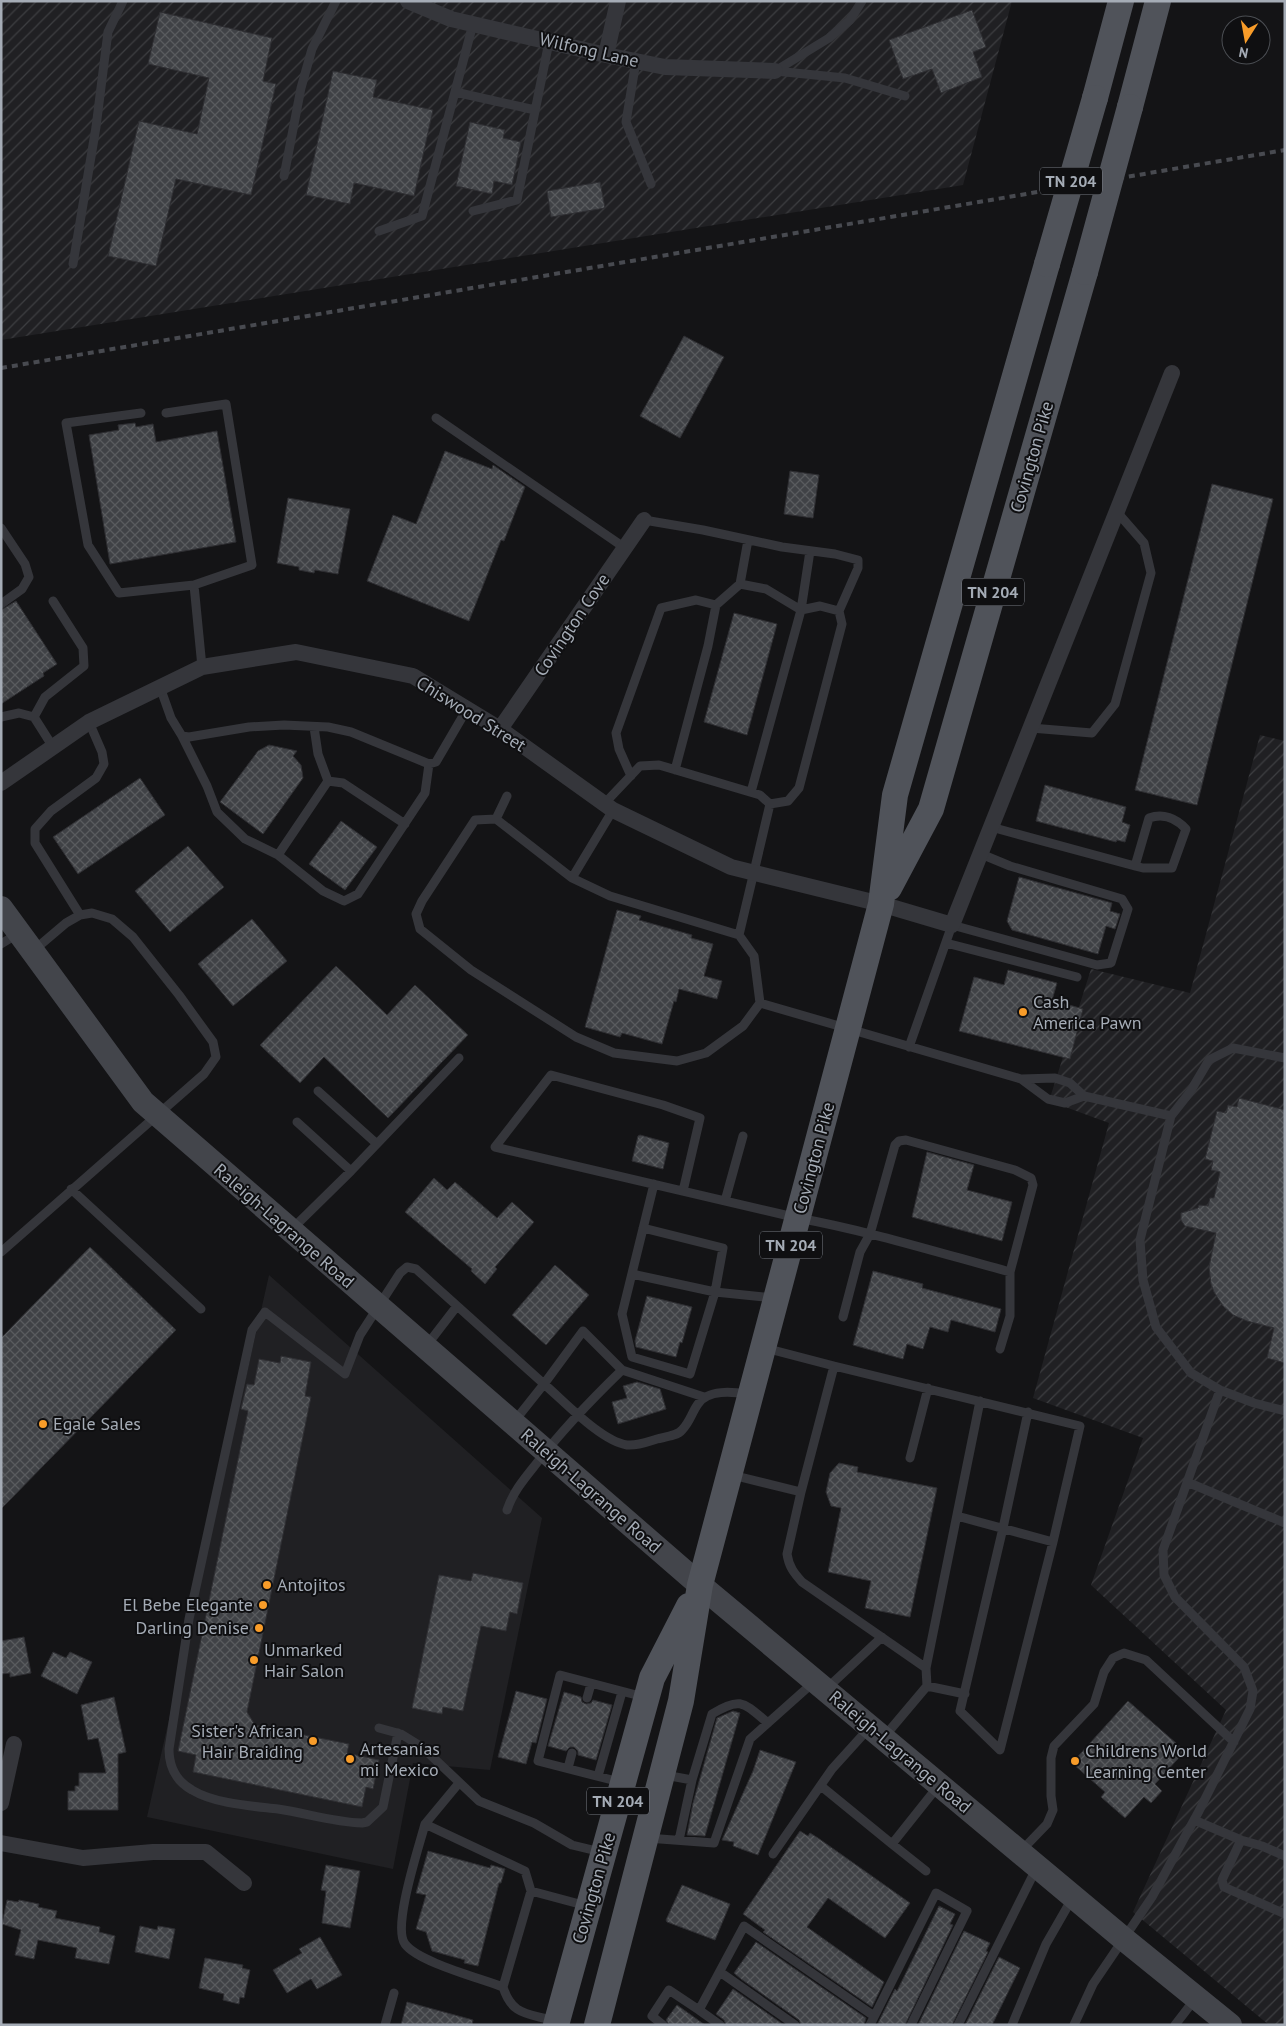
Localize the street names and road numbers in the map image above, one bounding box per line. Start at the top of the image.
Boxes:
street label: Wilfong Lane [537,27,641,72]
road number: TN 204 [1040,168,1102,195]
street label: Covington Pike [1005,399,1058,515]
street label: Covington Cove [529,569,614,680]
road number: TN 204 [962,578,1024,606]
street label: Chiswood Street [412,671,531,757]
street label: Covington Pike [788,1099,839,1216]
street label: Raleigh-Lagrange Road [209,1158,359,1293]
road number: TN 204 [760,1232,822,1258]
street label: Raleigh-Lagrange Road [516,1423,666,1558]
street label: Raleigh-Lagrange Road [824,1685,976,1818]
road number: TN 204 [587,1788,649,1814]
street label: Covington Pike [567,1830,620,1946]

